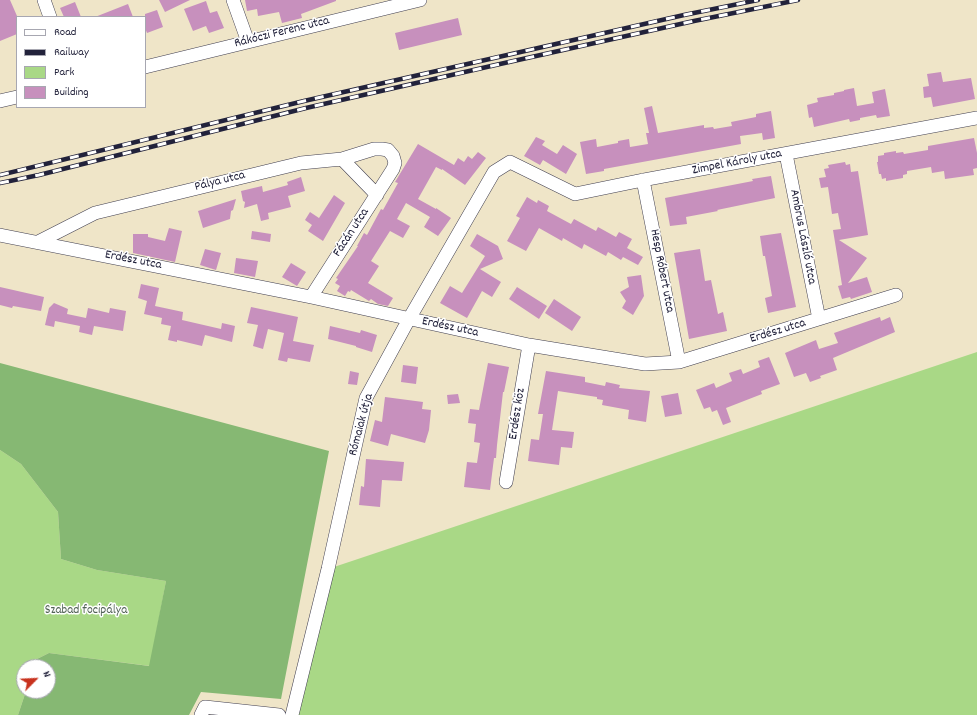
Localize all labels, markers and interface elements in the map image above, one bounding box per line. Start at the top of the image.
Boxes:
street label: Rákóczi Ferenc utca [233,14,331,52]
legend [16,16,146,108]
text: Road [54,24,76,41]
text: Railway [54,44,89,61]
text: Park [54,64,74,81]
text: Building [54,84,89,101]
street label: Zimpel Károly utca [691,147,783,179]
street label: Pálya utca [193,168,247,196]
street label: Ambrus László utca [785,188,819,286]
street label: Fácán utca [331,206,373,260]
street label: Hesp Róbert utca [645,228,677,314]
street label: Erdész utca [103,248,163,274]
street label: Erdész utca [420,314,480,342]
street label: Erdész utca [748,316,808,348]
street label: Erdész köz [506,387,530,441]
street label: Rómaiak útja [346,392,378,458]
park label: Szabad focipálya [45,603,127,619]
north arrow [16,659,56,699]
text: N [38,669,54,680]

